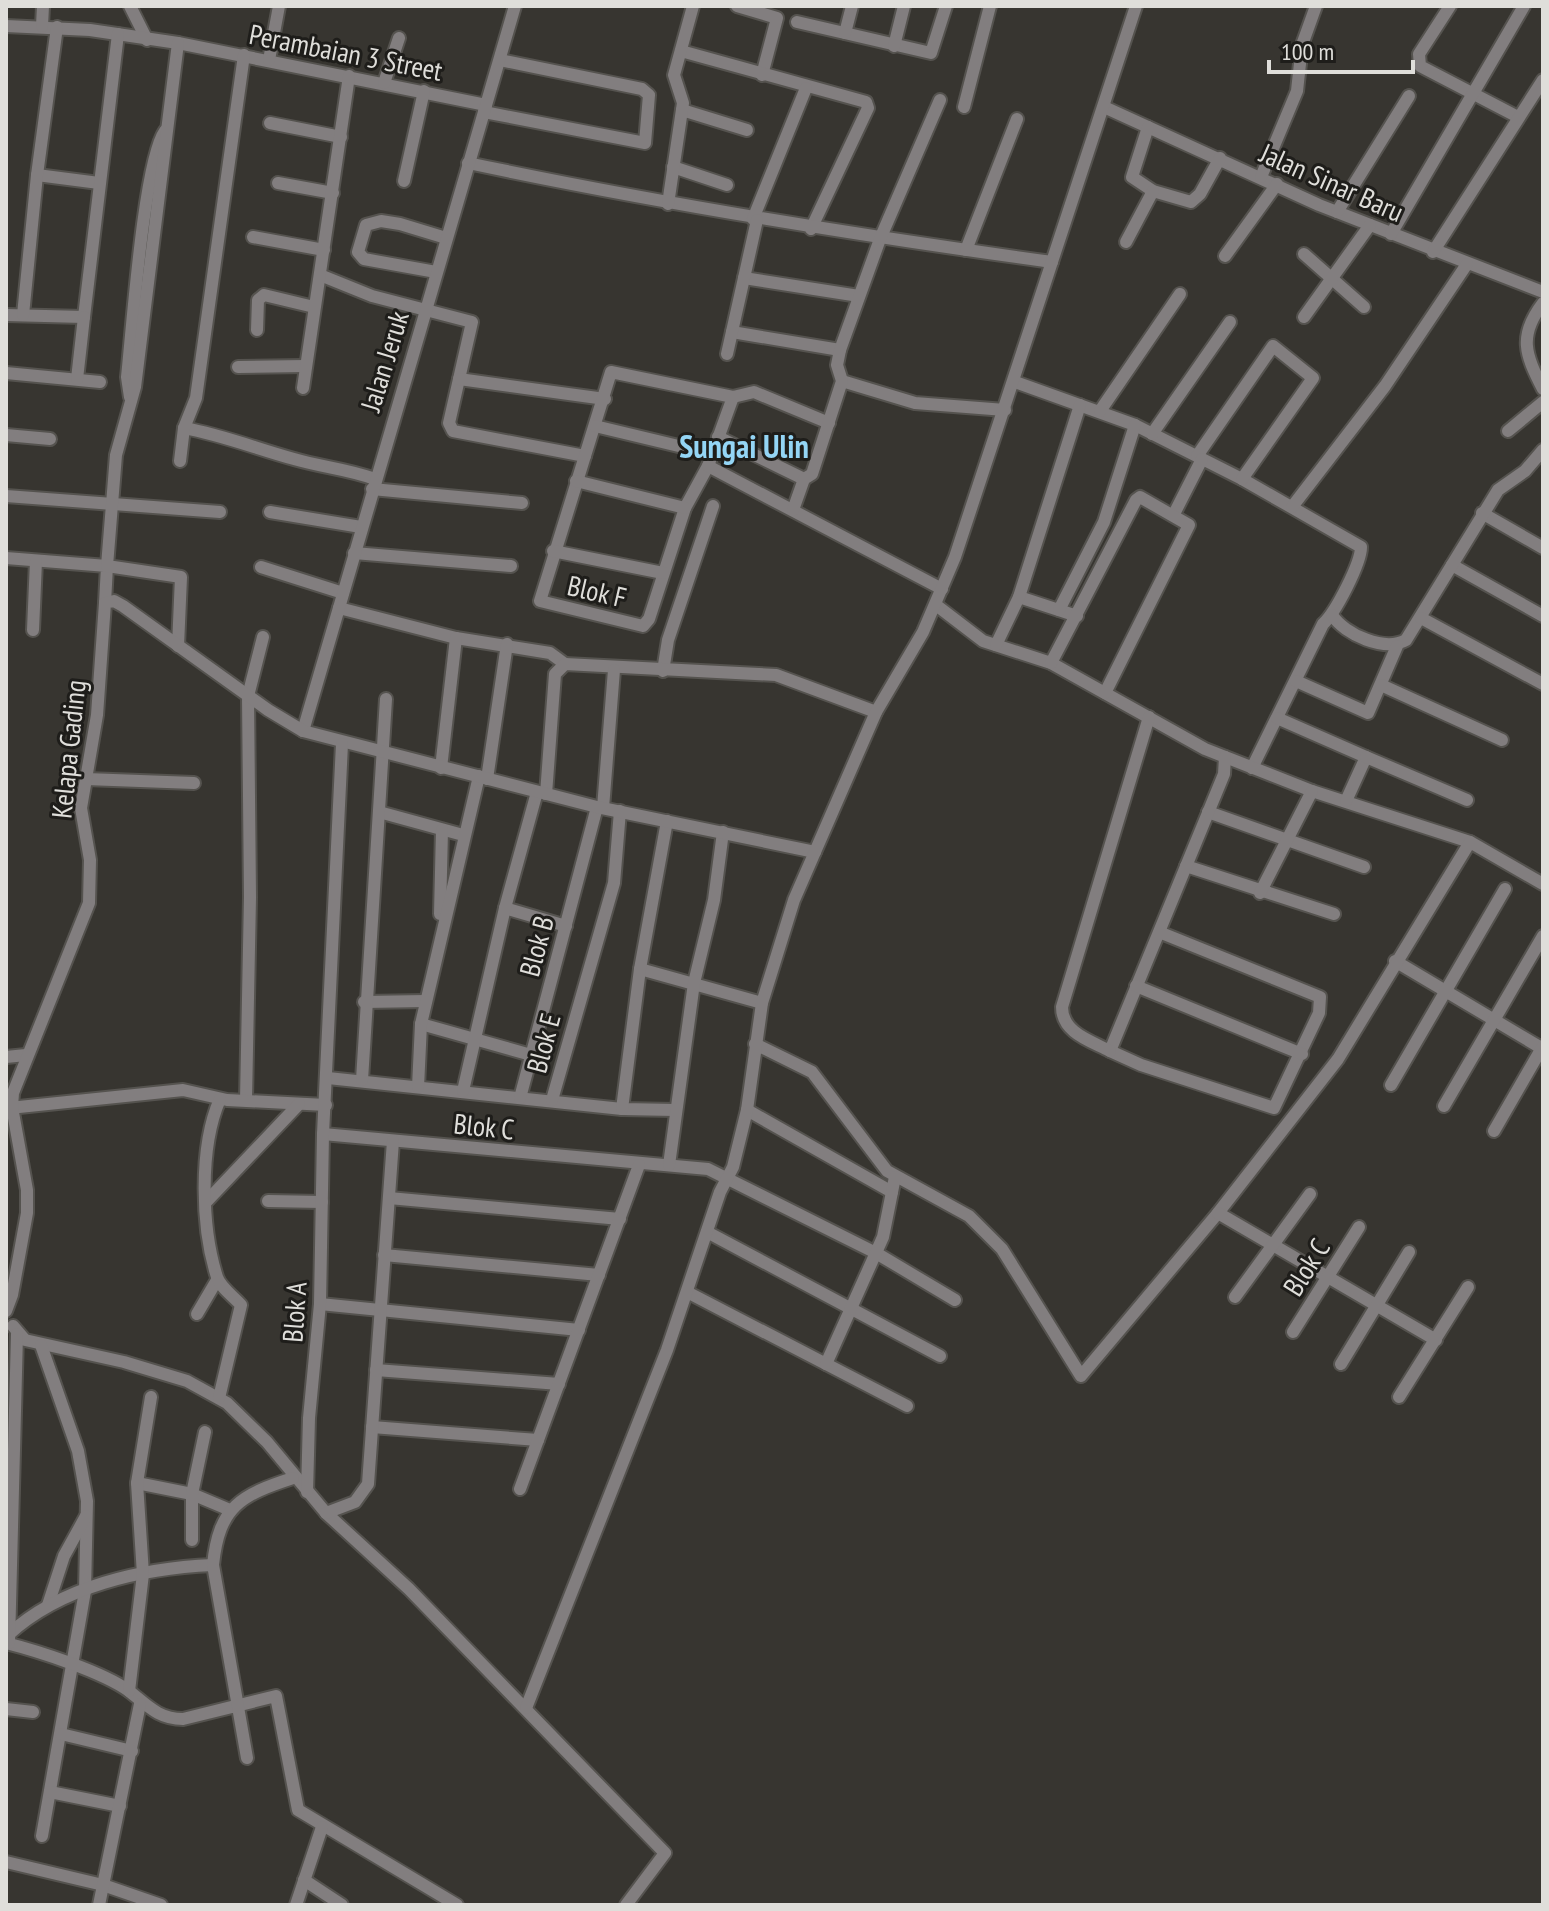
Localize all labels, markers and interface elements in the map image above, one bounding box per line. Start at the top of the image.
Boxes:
street label: Perambaian 3 Street [246,15,446,89]
scale bar [1269,24,1413,74]
text: 100 m [1281,36,1334,67]
street label: Jalan Sinar Baru [1254,134,1410,230]
street label: Jalan Jeruk [351,306,417,417]
district label: Sungai Ulin [679,425,809,467]
street label: Blok F [564,566,630,616]
street label: Kelapa Gading [42,678,94,820]
street label: Blok B [510,912,562,980]
street label: Blok E [517,1009,569,1077]
street label: Blok C [452,1104,516,1148]
street label: Blok C [1274,1231,1338,1303]
street label: Blok A [273,1280,315,1343]

